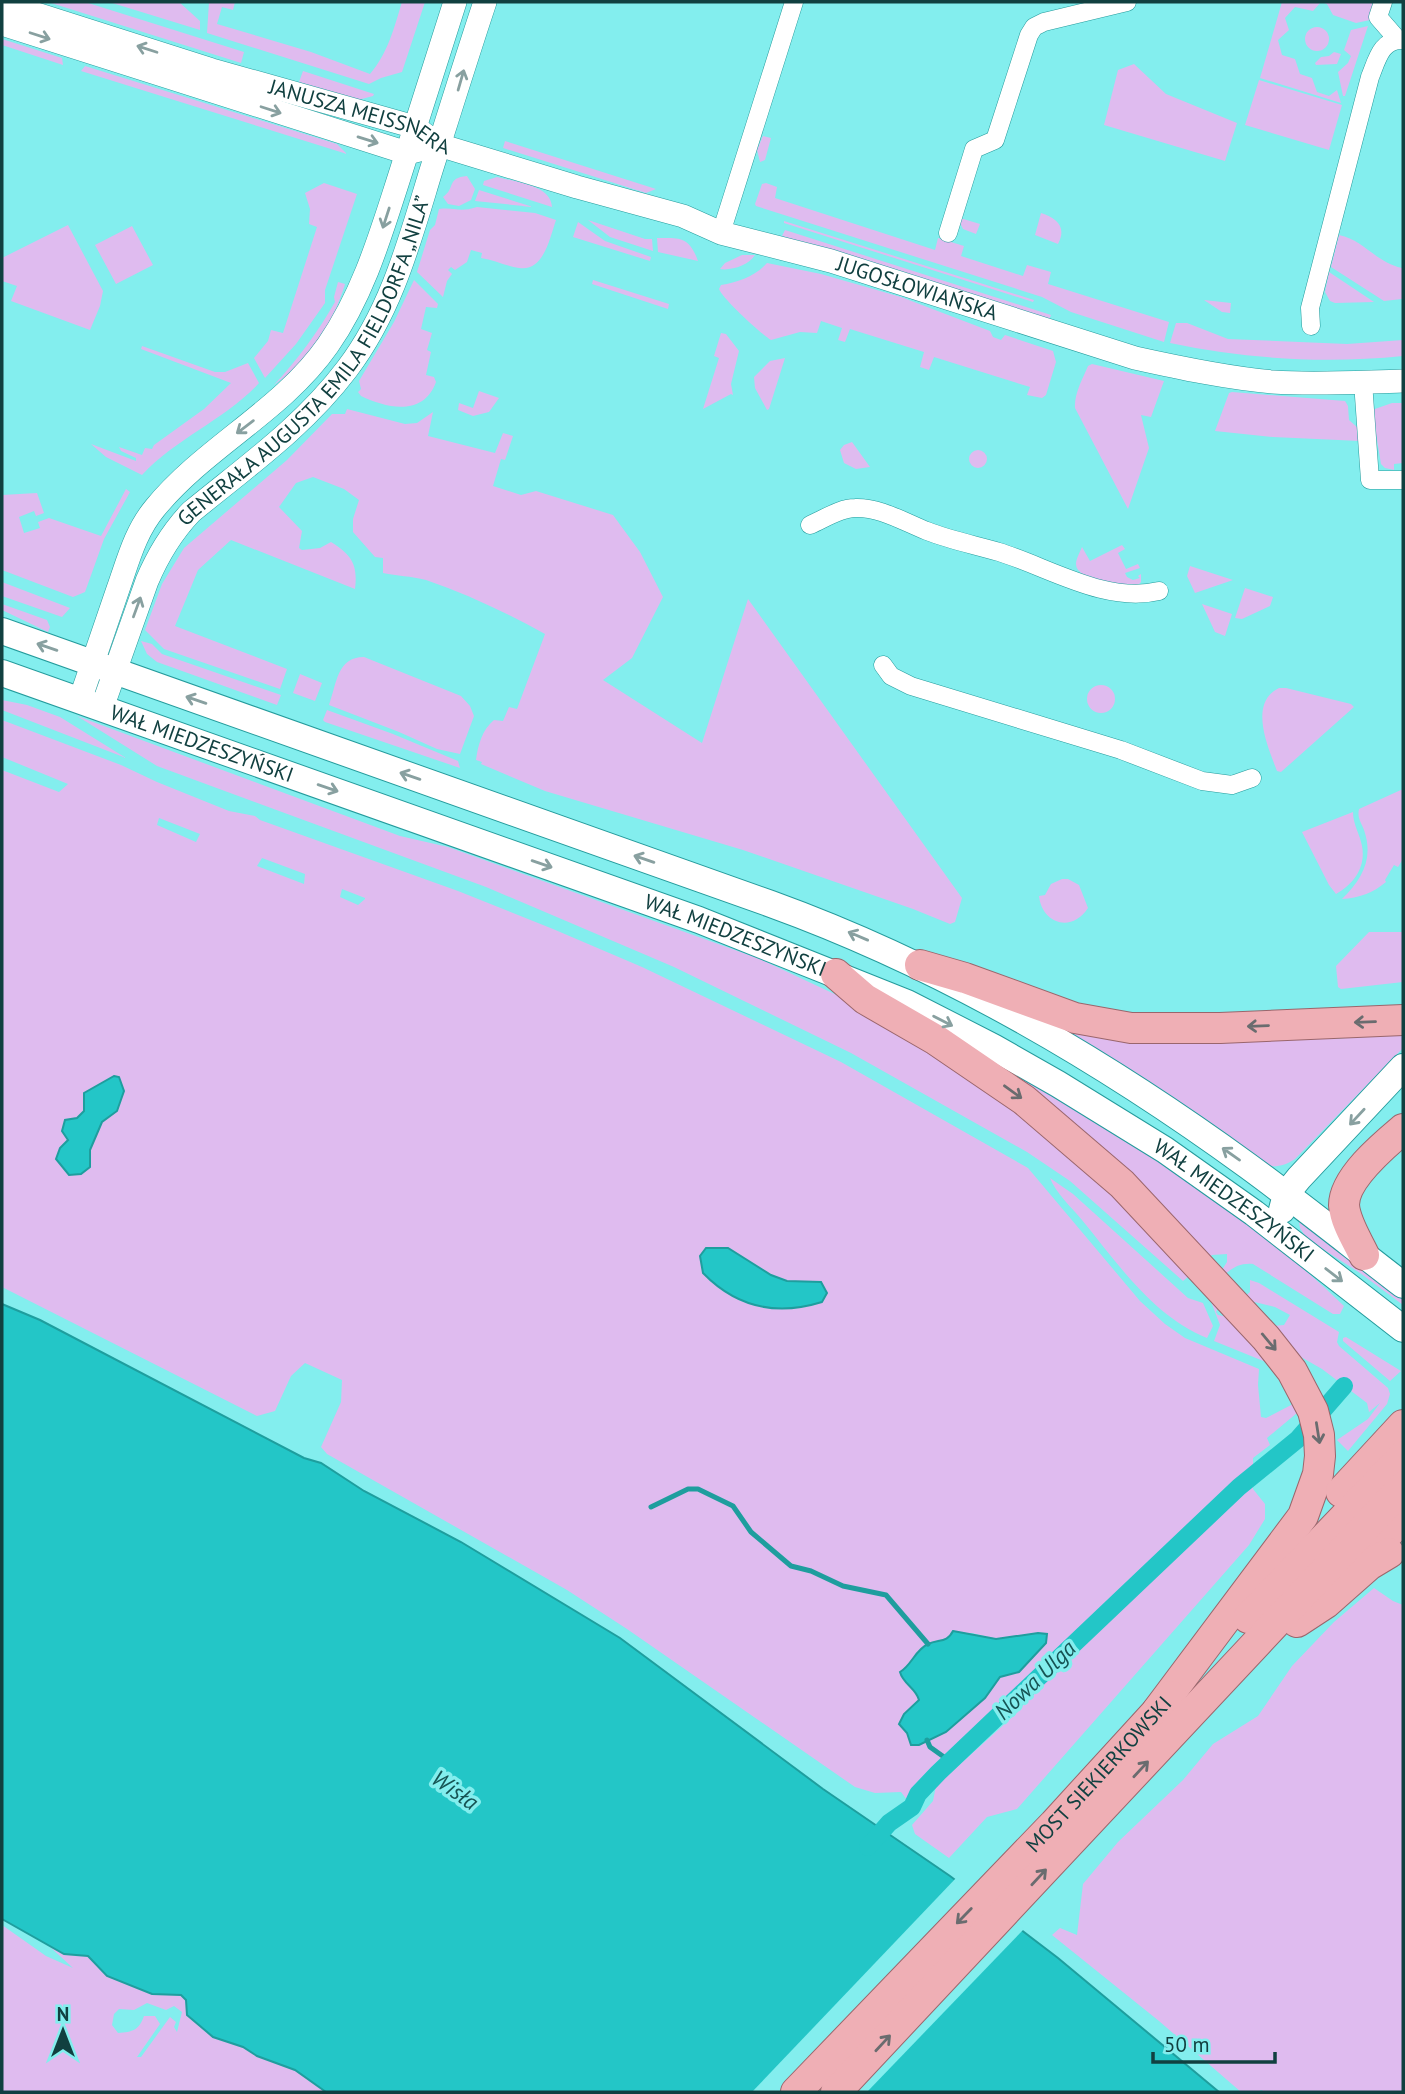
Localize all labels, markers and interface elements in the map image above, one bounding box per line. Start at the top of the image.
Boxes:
one-way arrow [29,30,51,43]
one-way arrow [137,42,159,55]
one-way arrow [456,69,469,91]
street label: JANUSZA MEISSNERA [265,72,454,161]
one-way arrow [260,104,282,117]
one-way arrow [356,135,378,148]
street label: GENERAŁA AUGUSTA EMILA FIELDORFA „NILA” [171,192,436,531]
one-way arrow [378,207,391,229]
street label: JUGOSŁOWIAŃSKA [833,249,1002,327]
one-way arrow [236,420,255,435]
one-way arrow [132,596,145,618]
one-way arrow [36,640,58,653]
one-way arrow [185,693,207,706]
street label: WAŁ MIEDZESZYŃSKI [107,698,297,788]
one-way arrow [400,769,422,781]
one-way arrow [316,783,338,795]
one-way arrow [634,852,656,864]
one-way arrow [531,859,553,871]
street label: WAŁ MIEDZESZYŃSKI [641,888,830,982]
one-way arrow [848,929,869,942]
one-way arrow [932,1015,953,1029]
one-way arrow [1353,1016,1376,1029]
one-way arrow [1247,1020,1270,1033]
one-way arrow [1003,1084,1022,1099]
one-way arrow [1348,1108,1365,1125]
street label: WAŁ MIEDZESZYŃSKI [1149,1132,1320,1268]
one-way arrow [1222,1147,1241,1161]
one-way arrow [1325,1268,1343,1283]
one-way arrow [1261,1332,1276,1350]
one-way arrow [1312,1421,1325,1444]
water label: Nowa Ulga [988,1634,1082,1726]
street label: MOST SIEKIERKOWSKI [1020,1690,1177,1858]
one-way arrow [1132,1761,1149,1778]
water label: Wisła [426,1763,484,1816]
one-way arrow [1030,1869,1047,1886]
one-way arrow [955,1907,972,1924]
north arrow [28,1996,98,2066]
text: N [57,2002,69,2026]
scale bar [1153,2021,1276,2064]
text: 50 m [1164,2031,1210,2058]
one-way arrow [874,2034,891,2051]

